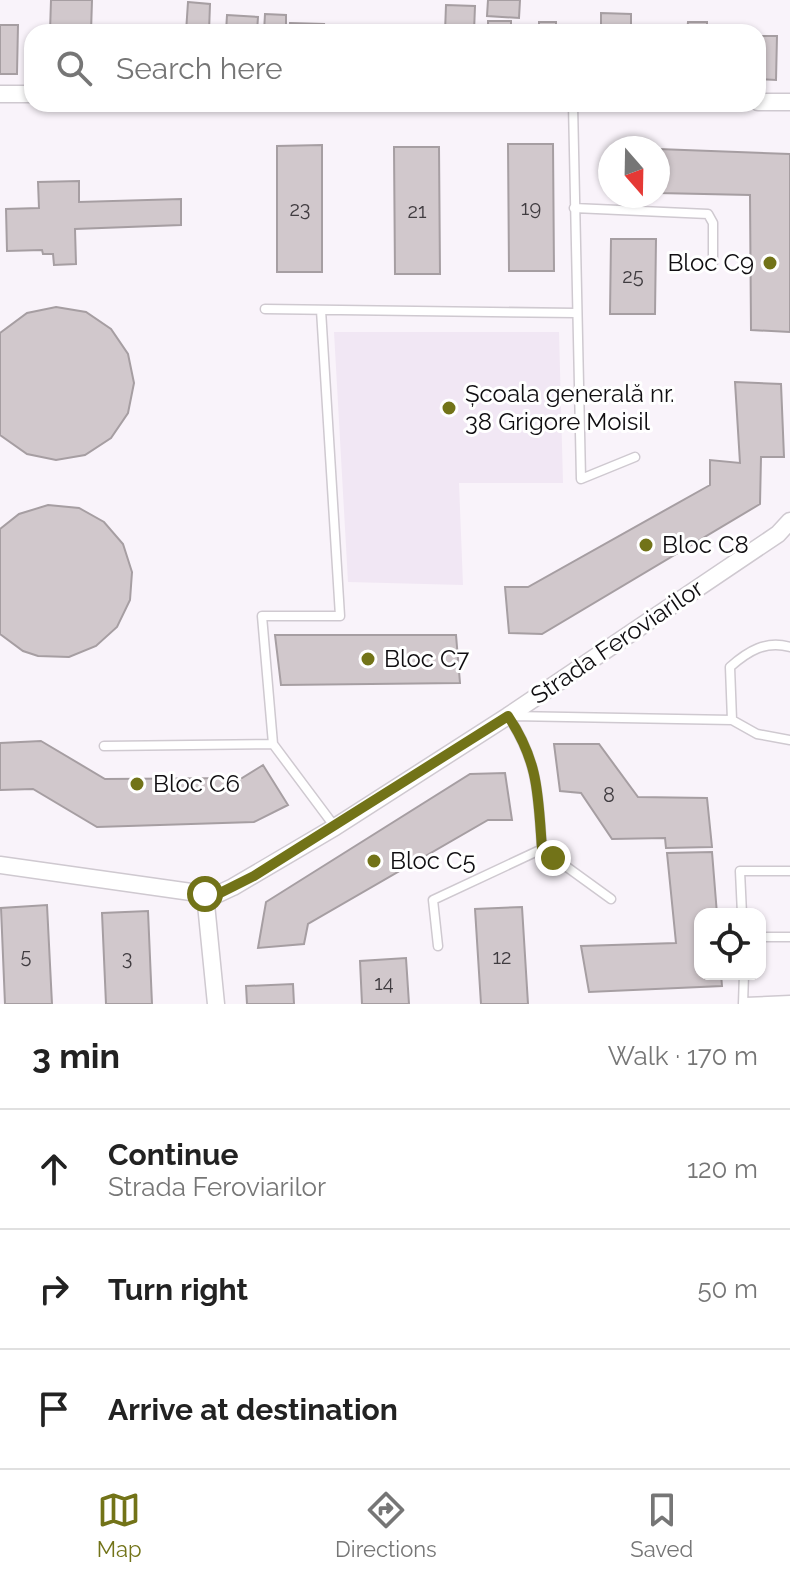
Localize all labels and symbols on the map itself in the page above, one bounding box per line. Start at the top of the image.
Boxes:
north arrow [598,136,670,208]
house number: 19 [521,196,541,220]
house number: 23 [289,197,311,221]
house number: 21 [408,199,427,223]
place label: Bloc C9 [667,248,754,277]
marker: Bloc C9 [761,254,779,272]
house number: 25 [622,264,644,288]
place label: Școala generală nr. 38 Grigore Moisil [465,379,675,436]
marker: Școala generală nr. 38 Grigore Moisil [440,399,458,417]
place label: Bloc C8 [662,530,749,559]
marker: Bloc C8 [637,536,655,554]
street label: Strada Feroviarilor [525,573,709,710]
place label: Bloc C7 [384,644,470,673]
marker: Bloc C7 [359,650,377,668]
place label: Bloc C6 [153,769,240,798]
marker: Bloc C6 [128,775,146,793]
house number: 8 [603,783,615,807]
route end [535,840,571,876]
place label: Bloc C5 [390,846,476,875]
marker: Bloc C5 [365,852,383,870]
route start [187,876,223,912]
house number: 5 [21,944,32,968]
house number: 12 [493,945,511,969]
house number: 3 [122,946,132,970]
house number: 14 [374,971,394,995]

